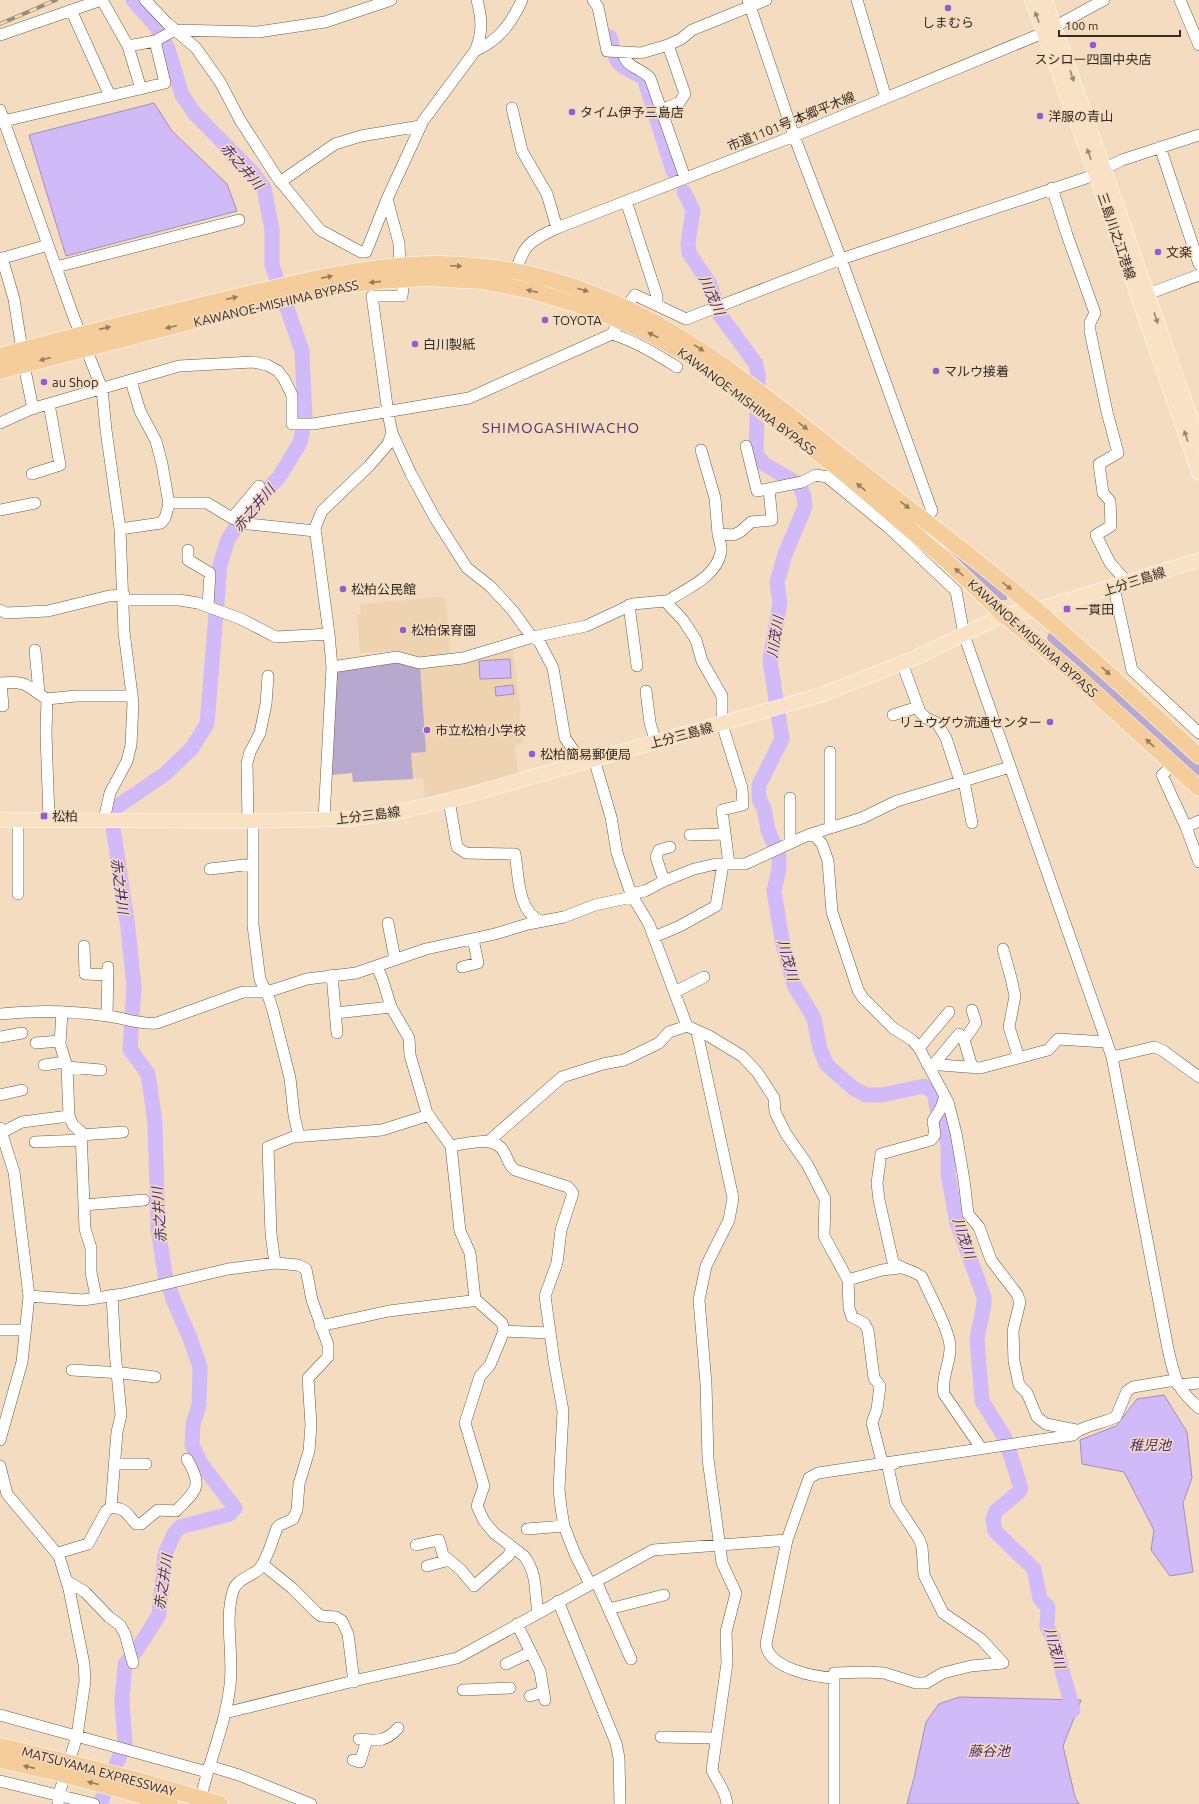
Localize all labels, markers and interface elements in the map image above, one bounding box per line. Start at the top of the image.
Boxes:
marker: しまむら [943,3,953,13]
one-way arrow [1034,10,1040,22]
scale bar [1059,12,1180,38]
place label: しまむら [922,15,974,29]
text: 100 m [1065,19,1098,32]
marker: スシロー四国中央店 [1088,40,1098,50]
place label: スシロー四国中央店 [1034,52,1152,66]
one-way arrow [1069,71,1075,83]
street label: 市道1101号 本郷平木線 [725,89,857,153]
place label: タイム伊予三島店 [580,105,684,119]
marker: タイム伊予三島店 [567,107,577,117]
place label: 洋服の青山 [1048,109,1113,123]
marker: 洋服の青山 [1035,111,1045,121]
water label: 赤之井川 [218,140,268,194]
one-way arrow [1085,148,1091,160]
street label: 三島川之江港線 [1096,191,1138,281]
place label: 文楽 [1166,245,1192,259]
marker: 文楽 [1153,247,1163,257]
one-way arrow [450,262,462,269]
water label: 川茂川 [696,273,729,319]
one-way arrow [321,274,333,280]
street label: KAWANOE-MISHIMA BYPASS [192,277,360,329]
one-way arrow [369,278,381,285]
one-way arrow [525,287,538,293]
one-way arrow [578,287,590,293]
one-way arrow [226,295,238,301]
one-way arrow [1153,312,1159,324]
place label: TOYOTA [553,313,602,327]
marker: TOYOTA [540,315,550,325]
one-way arrow [165,324,177,330]
one-way arrow [99,325,112,331]
one-way arrow [648,332,659,339]
place label: 白川製紙 [423,337,475,351]
marker: 白川製紙 [410,339,420,349]
one-way arrow [694,344,704,352]
street label: KAWANOE-MISHIMA BYPASS [675,345,819,458]
one-way arrow [39,356,51,362]
place label: マルウ接着 [944,364,1009,378]
marker: マルウ接着 [931,366,941,376]
place label: au Shop [52,375,99,389]
marker: au Shop [39,377,49,387]
district label: SHIMOGASHIWACHO [482,419,640,436]
one-way arrow [797,421,808,430]
one-way arrow [1183,429,1189,441]
water label: 赤之井川 [230,480,279,535]
one-way arrow [855,483,866,492]
one-way arrow [900,501,911,510]
street label: 上分三島線 [1101,564,1167,598]
one-way arrow [954,567,964,577]
street label: KAWANOE-MISHIMA BYPASS [966,576,1101,700]
place label: 松柏公民館 [351,582,416,596]
one-way arrow [1002,582,1012,591]
marker: 松柏公民館 [338,584,348,594]
place label: 一貫田 [1075,602,1114,616]
marker: 一貫田 [1062,604,1072,614]
water label: 川茂川 [764,613,786,659]
place label: 松柏保育園 [411,623,476,637]
marker: 松柏保育園 [398,625,408,635]
one-way arrow [1101,666,1111,675]
place label: リュウグウ流通センター [899,715,1042,729]
marker: リュウグウ流通センター [1045,717,1055,727]
street label: 上分三島線 [648,720,714,750]
place label: 市立松柏小学校 [435,723,526,737]
marker: 市立松柏小学校 [422,725,432,735]
one-way arrow [1145,739,1154,748]
place label: 松柏簡易郵便局 [540,747,631,761]
marker: 松柏簡易郵便局 [527,749,537,759]
street label: 上分三島線 [335,804,401,826]
place label: 松柏 [52,809,78,823]
marker: 松柏 [39,811,49,821]
water label: 赤之井川 [109,857,132,917]
water label: 川茂川 [775,938,802,984]
water label: 赤之井川 [149,1185,169,1243]
water label: 川茂川 [950,1216,979,1262]
water label: 稚児池 [1129,1437,1173,1453]
water label: 赤之井川 [151,1551,175,1611]
water label: 川茂川 [1042,1626,1069,1672]
water label: 藤谷池 [968,1743,1012,1759]
street label: MATSUYAMA EXPRESSWAY [21,1744,178,1798]
one-way arrow [23,1763,35,1769]
one-way arrow [87,1779,99,1785]

